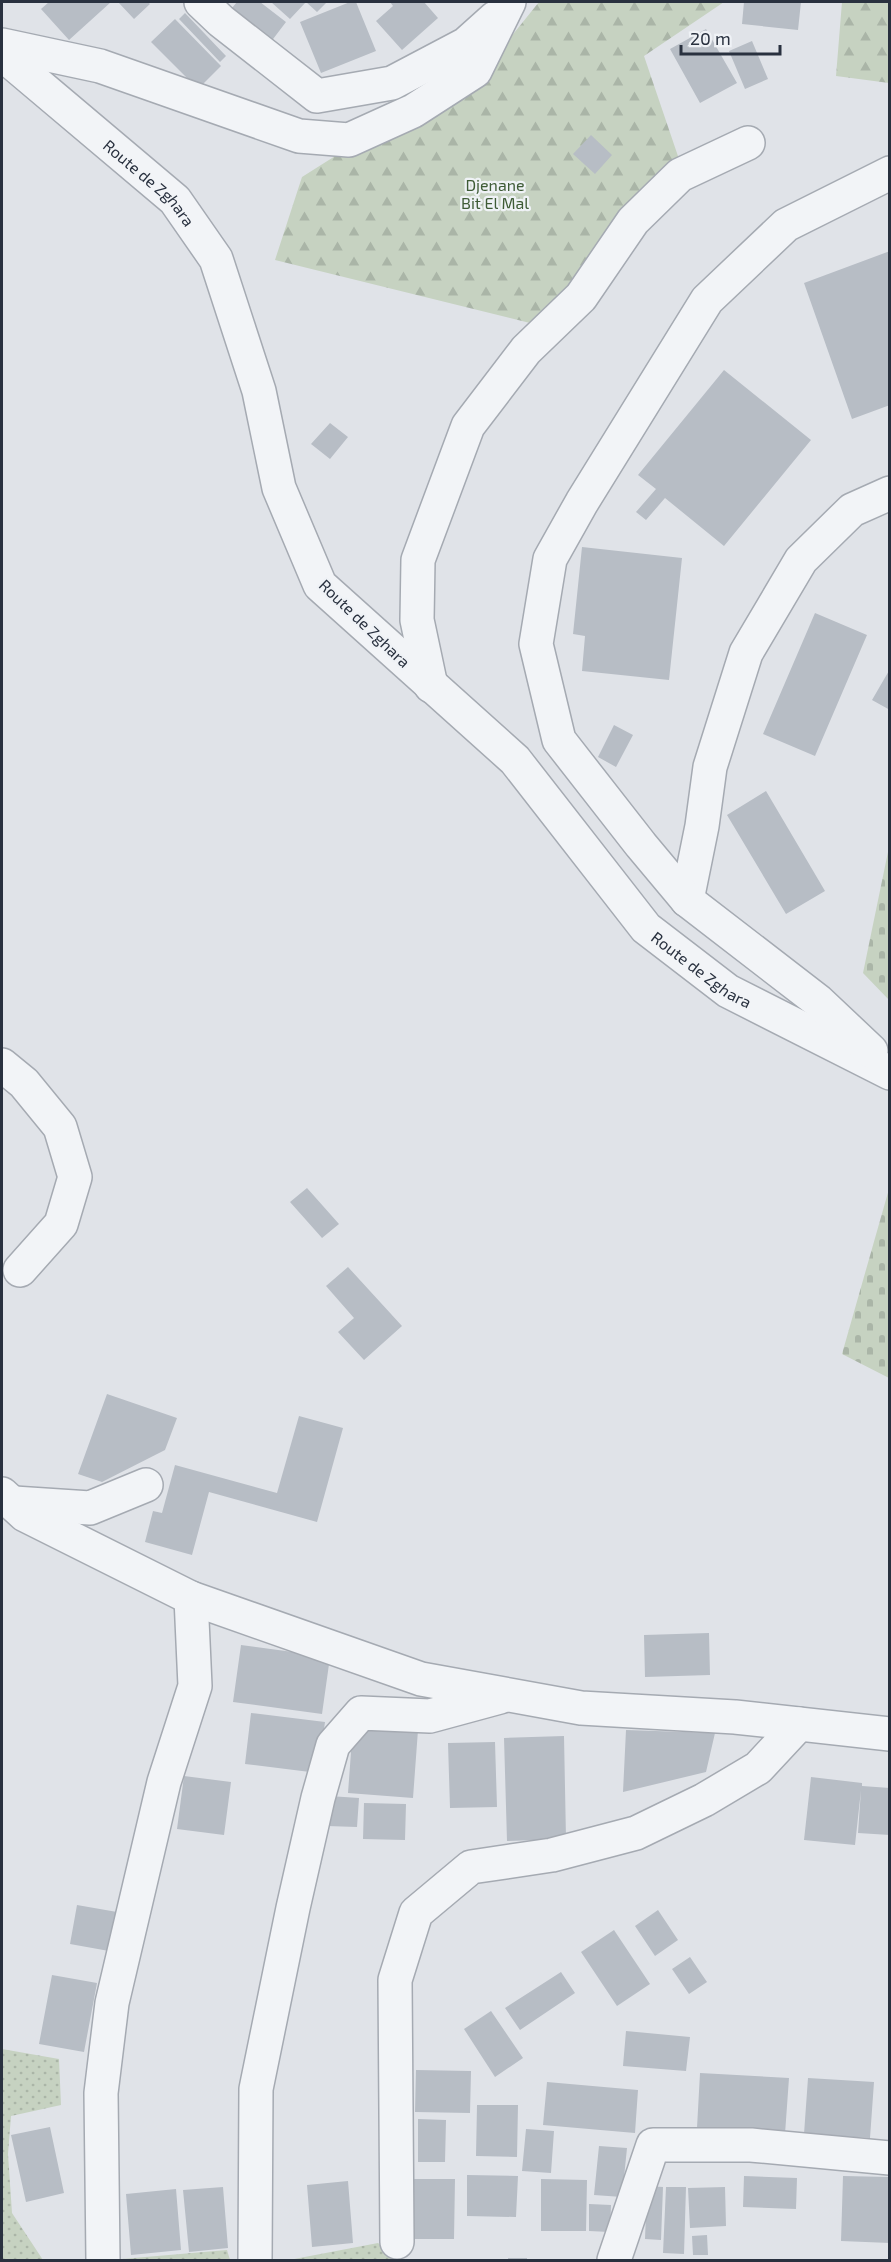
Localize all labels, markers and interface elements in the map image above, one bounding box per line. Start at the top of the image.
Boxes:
scale bar [681,18,780,56]
text: 20 m [690,27,731,49]
street label: Route de Zghara [100,135,199,229]
park label: Djenane Bit El Mal [461,175,529,212]
street label: Route de Zghara [316,575,414,671]
street label: Route de Zghara [648,927,755,1011]

